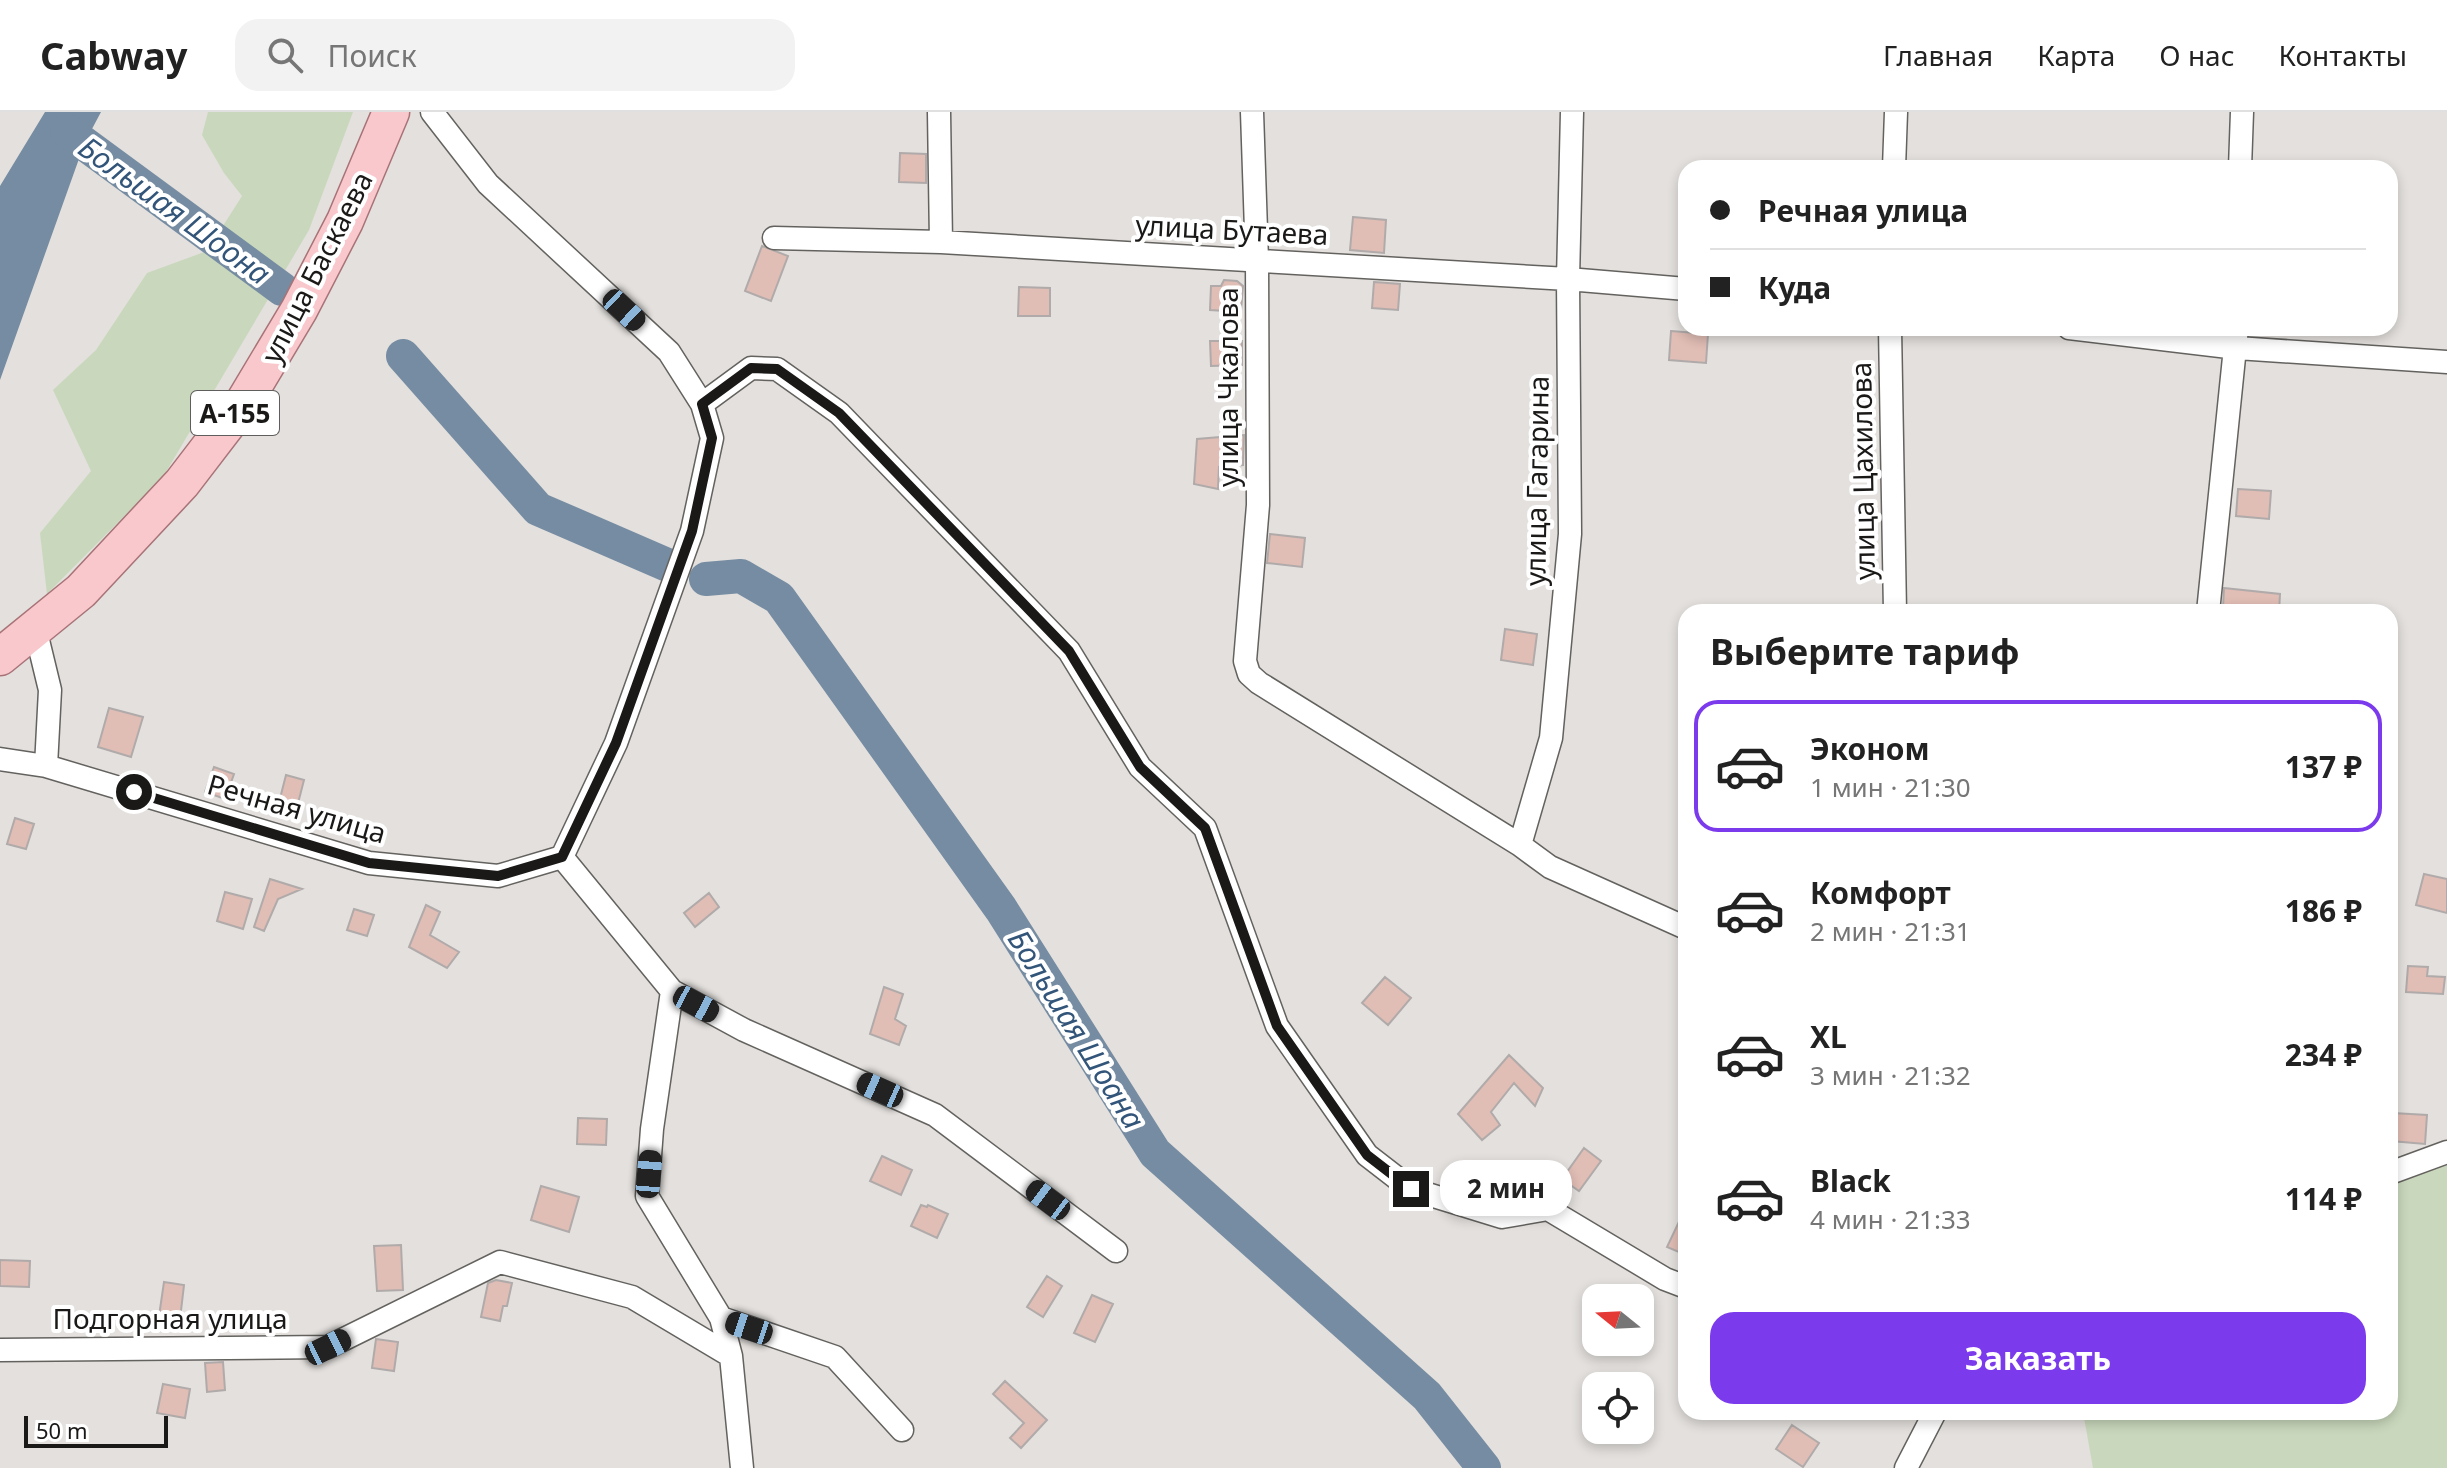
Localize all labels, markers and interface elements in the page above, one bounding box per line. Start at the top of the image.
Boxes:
search box [235,19,795,91]
text: Cabway [40,29,187,81]
icon: search [263,33,307,77]
text: Поиск [327,35,417,76]
text: Главная [1883,36,1993,74]
text: Карта [2037,36,2115,74]
text: О нас [2159,36,2235,74]
text: Контакты [2279,36,2407,74]
water label: Большая Шоона [71,126,279,294]
street label: улица Баскаева [251,165,381,369]
text: Речная улица [1758,190,1968,231]
street label: улица Бутаева [1135,205,1329,253]
text: Куда [1758,267,1831,308]
car [598,285,650,335]
street label: улица Чкалова [1208,287,1246,487]
street label: улица Цахилова [1841,361,1883,581]
street label: улица Гагарина [1515,375,1557,587]
road number: А-155 [191,391,279,435]
text: Выберите тариф [1710,627,2019,676]
text: Эконом [1810,728,1930,769]
icon: car [1714,730,1786,802]
text: 137 ₽ [2285,746,2362,787]
street label: Речная улица [203,764,391,852]
text: 1 мин · 21:30 [1810,769,1971,805]
route start [116,774,152,810]
text: Комфорт [1810,872,1951,913]
icon: car [1714,874,1786,946]
text: 186 ₽ [2285,890,2362,931]
text: 2 мин · 21:31 [1810,913,1971,949]
water label: Большая Шоана [999,921,1155,1137]
car [669,982,723,1026]
text: XL [1810,1016,1847,1057]
icon: car [1714,1018,1786,1090]
text: 234 ₽ [2285,1034,2362,1075]
text: 3 мин · 21:32 [1810,1057,1971,1093]
car [853,1069,907,1111]
car [635,1149,663,1199]
text: Black [1810,1160,1891,1201]
callout: 2 мин [1439,1161,1571,1217]
icon: car [1714,1162,1786,1234]
text: 2 мин [1467,1170,1545,1206]
route end [1393,1171,1429,1207]
car [1022,1176,1074,1224]
text: 114 ₽ [2285,1178,2362,1219]
text: 4 мин · 21:33 [1810,1201,1971,1237]
north arrow [1582,1284,1654,1356]
map controls [1582,1284,1654,1444]
street label: Подгорная улица [52,1299,288,1337]
car [722,1309,776,1347]
button: Заказать [1710,1312,2366,1404]
car [301,1326,355,1368]
button: locate [1582,1372,1654,1444]
scale bar [24,1412,168,1448]
text: 50 m [36,1415,87,1445]

